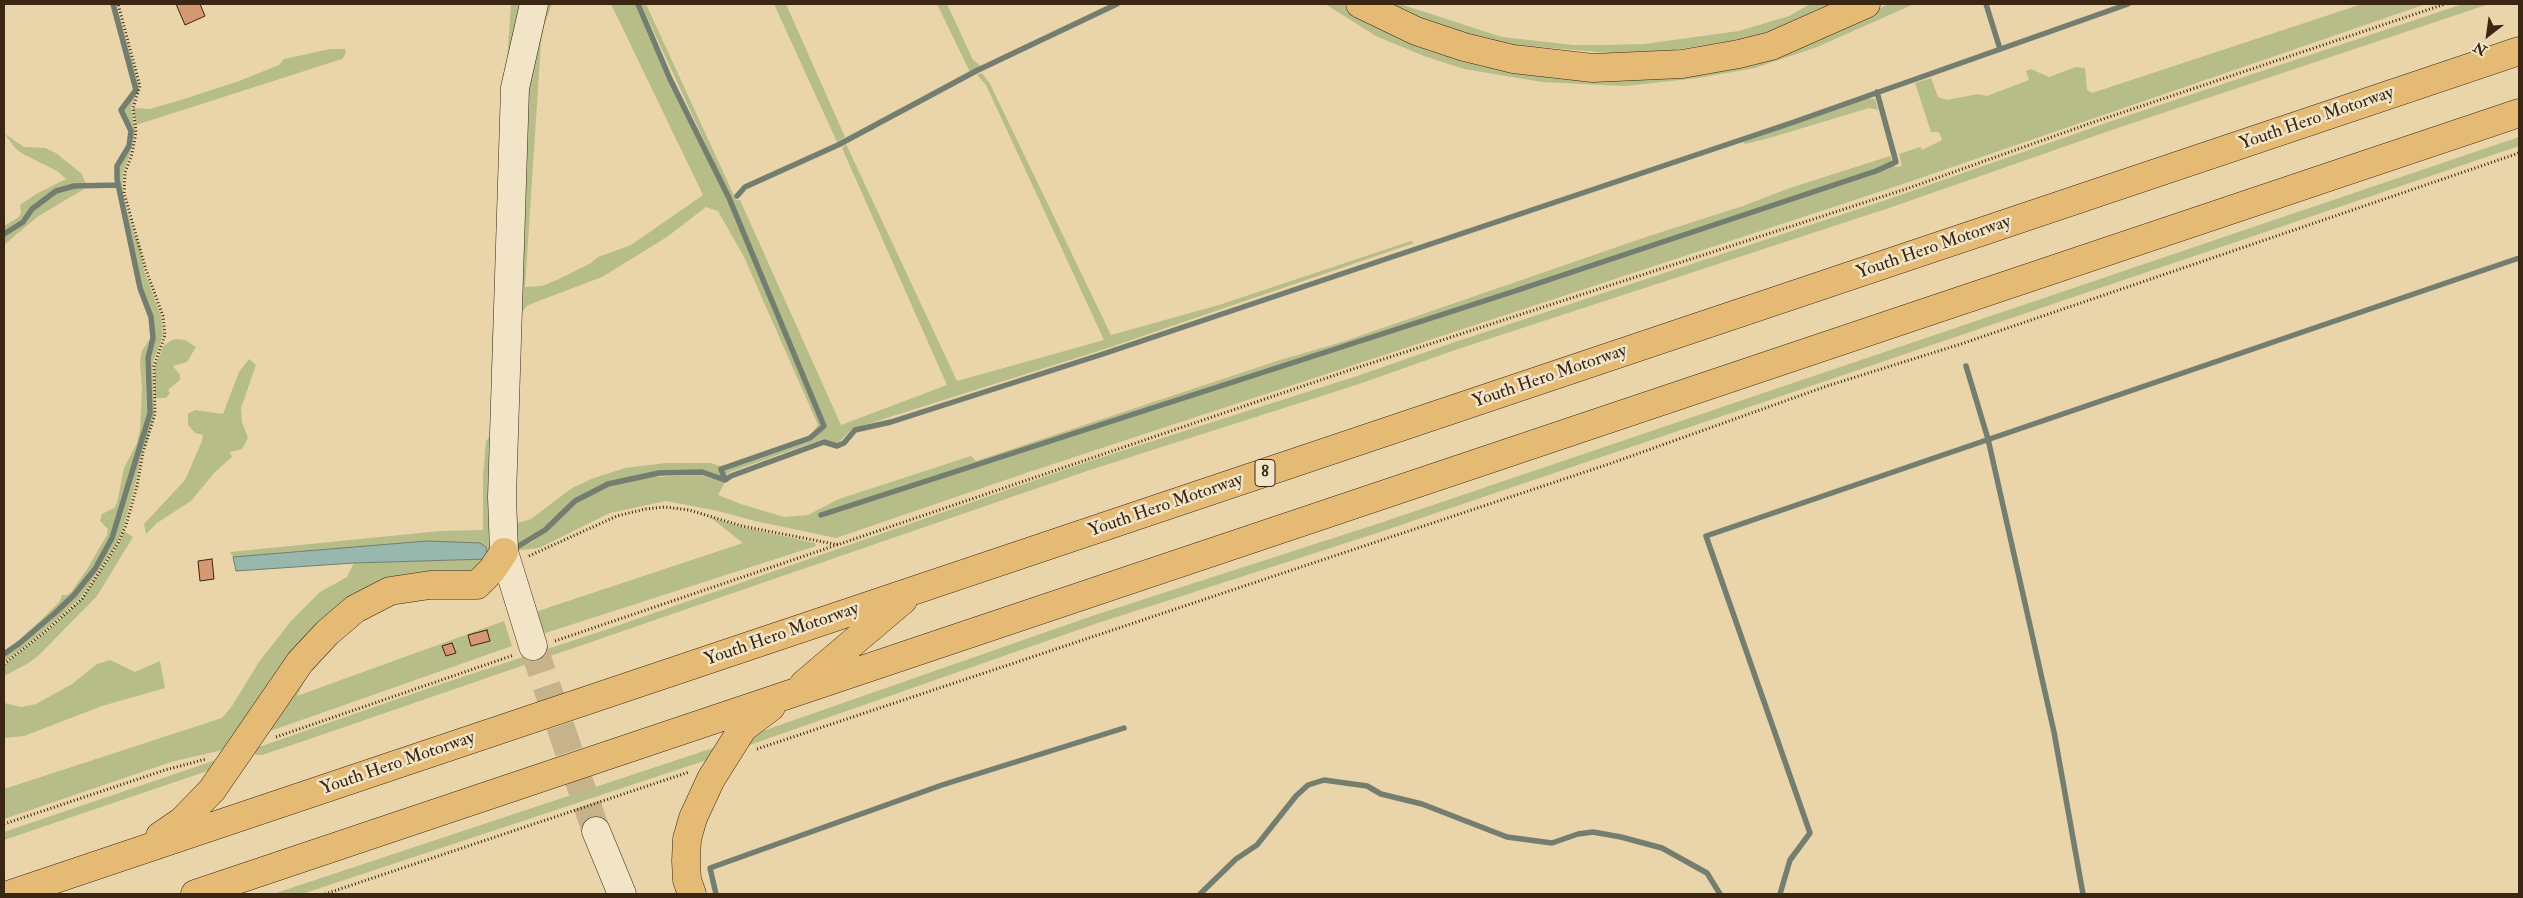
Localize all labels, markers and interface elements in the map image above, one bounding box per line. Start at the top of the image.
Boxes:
north arrow [2463,10,2513,60]
text: N [2471,38,2490,59]
street label: Youth Hero Motorway [2237,82,2397,156]
street label: Youth Hero Motorway [1854,211,2014,285]
street label: Youth Hero Motorway [1470,340,1630,414]
road number: 8 [1255,459,1275,486]
street label: Youth Hero Motorway [1086,469,1246,543]
street label: Youth Hero Motorway [702,598,862,672]
street label: Youth Hero Motorway [318,727,478,801]

